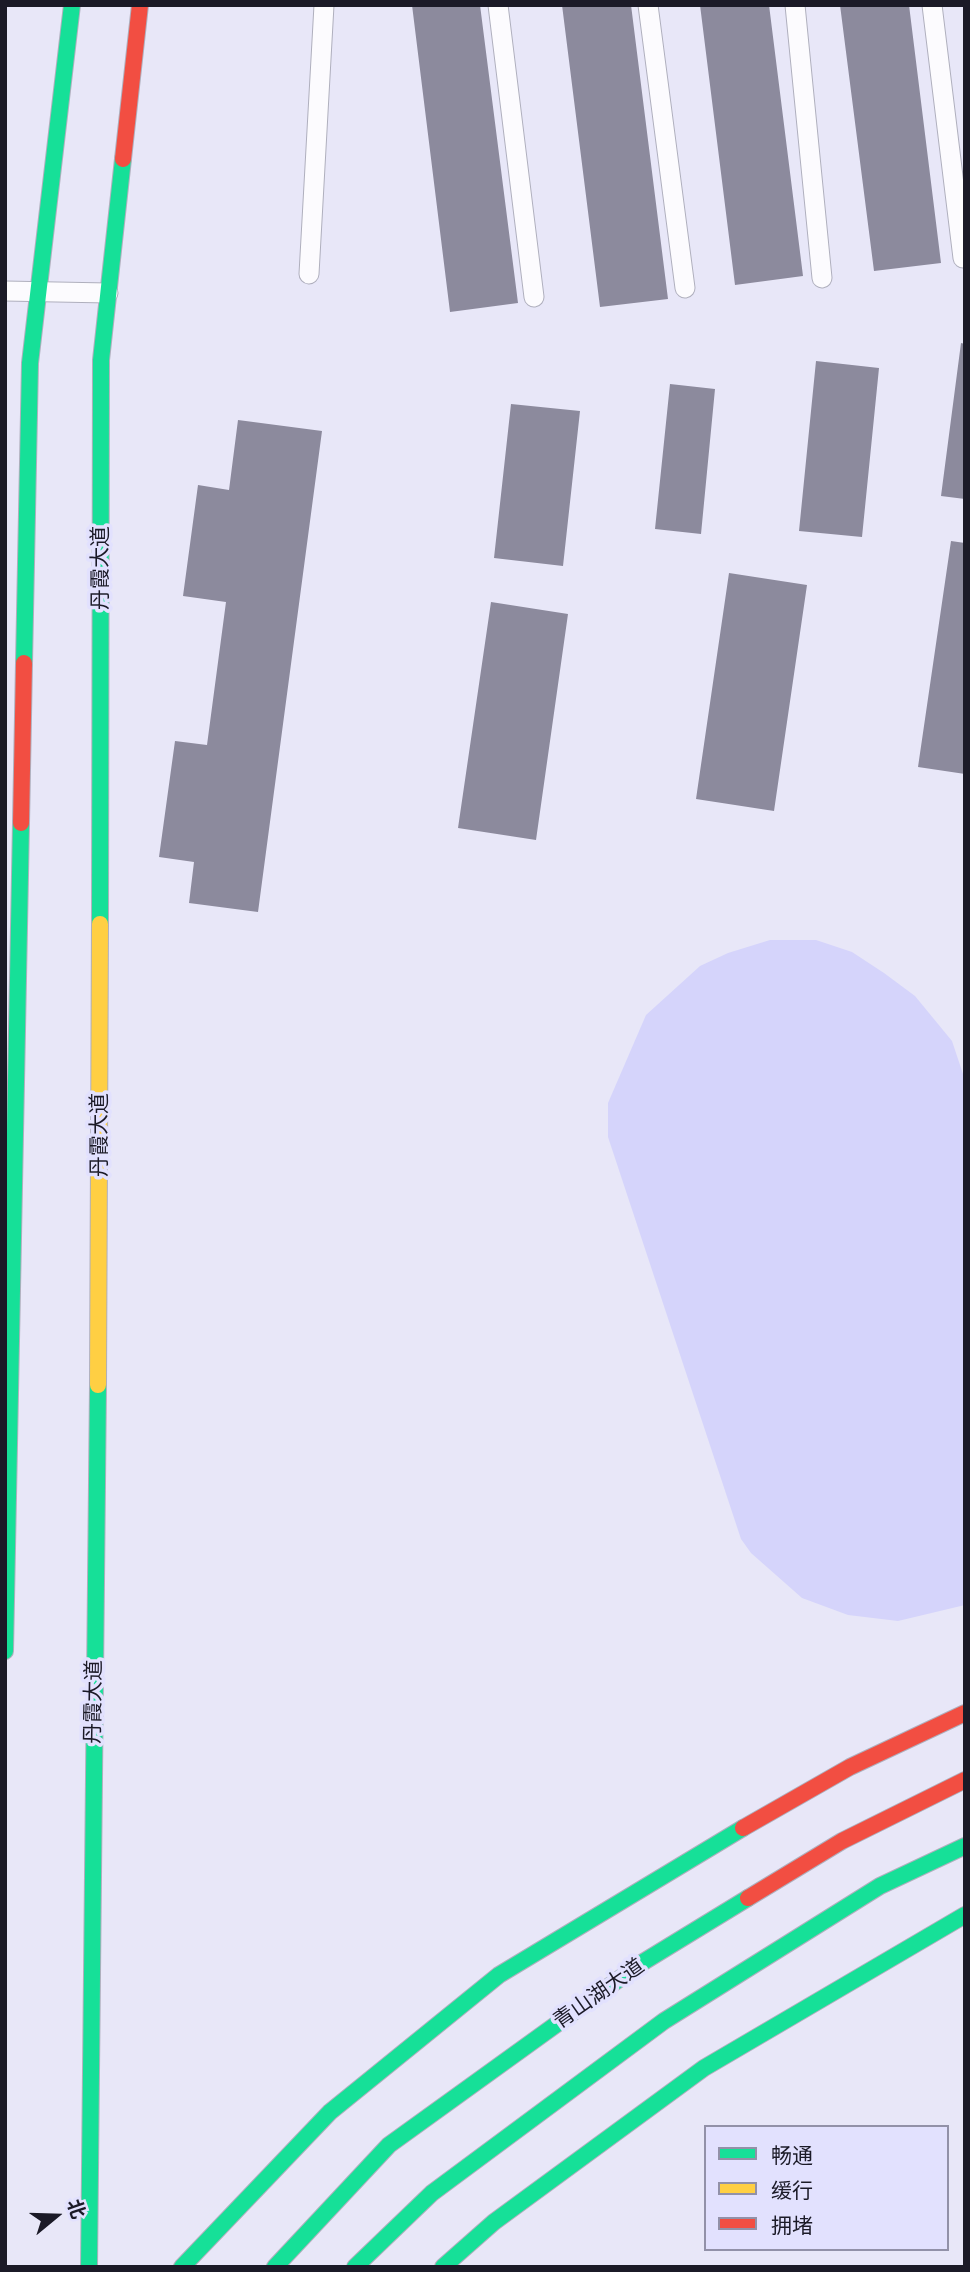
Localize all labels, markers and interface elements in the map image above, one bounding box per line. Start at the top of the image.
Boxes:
street label: 丹霞大道 [88,526,114,610]
street label: 丹霞大道 [87,1093,113,1177]
street label: 丹霞大道 [81,1660,107,1744]
street label: 青山湖大道 [549,1954,649,2034]
legend [704,2125,949,2251]
text: 畅通 [771,2143,813,2168]
text: 缓行 [771,2178,813,2203]
north arrow [21,2181,91,2251]
text: 北 [62,2196,90,2222]
text: 拥堵 [771,2213,813,2238]

